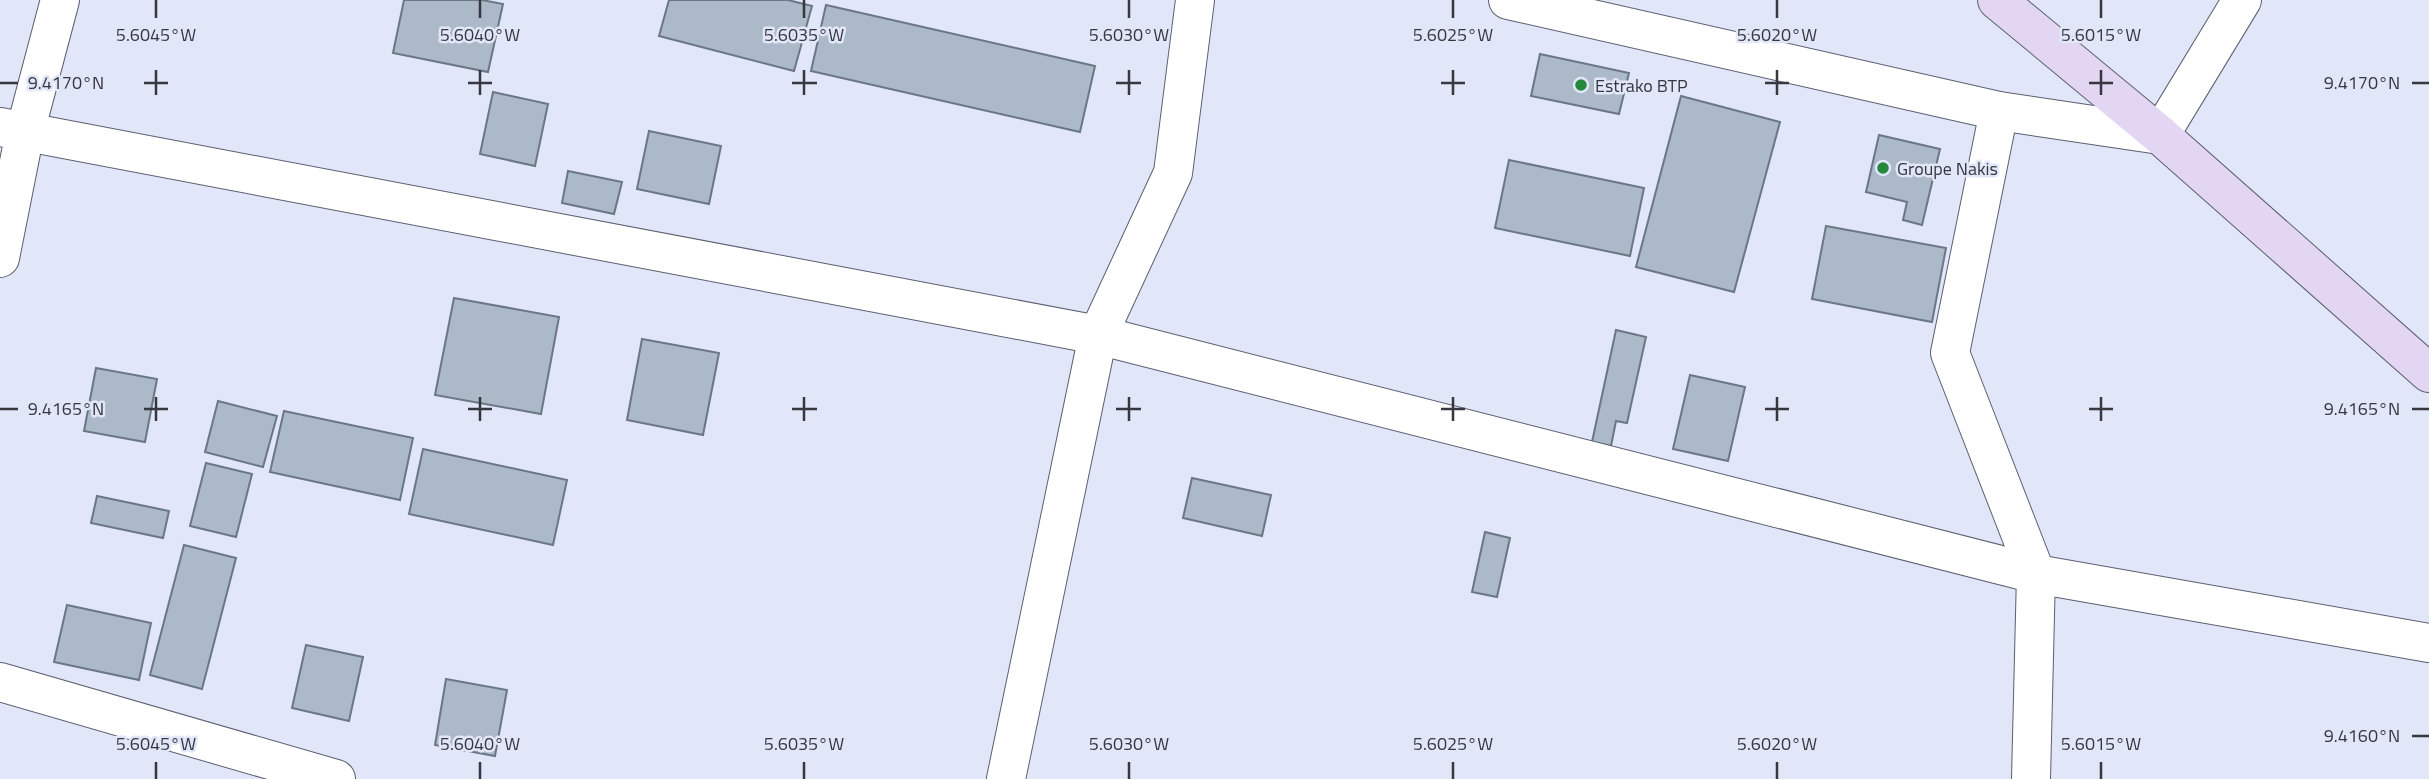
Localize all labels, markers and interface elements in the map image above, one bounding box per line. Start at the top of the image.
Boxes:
text: 5.6045°W [116,21,196,48]
text: 5.6040°W [440,21,520,48]
text: 5.6035°W [764,21,844,48]
text: 5.6030°W [1089,21,1169,48]
text: 5.6025°W [1413,21,1493,48]
text: 5.6020°W [1737,21,1817,48]
text: 5.6015°W [2061,21,2141,48]
text: 9.4170°N [28,69,104,96]
text: 9.4170°N [2324,69,2400,96]
place label: Estrako BTP [1595,72,1688,99]
marker: Estrako BTP [1573,77,1589,93]
place label: Groupe Nakis [1897,155,1998,182]
marker: Groupe Nakis [1875,160,1891,176]
text: 9.4165°N [28,395,104,422]
text: 9.4165°N [2324,395,2400,422]
text: 9.4160°N [2324,722,2400,749]
text: 5.6045°W [116,730,196,757]
text: 5.6040°W [440,730,520,757]
text: 5.6035°W [764,730,844,757]
text: 5.6030°W [1089,730,1169,757]
text: 5.6025°W [1413,730,1493,757]
text: 5.6020°W [1737,730,1817,757]
text: 5.6015°W [2061,730,2141,757]

